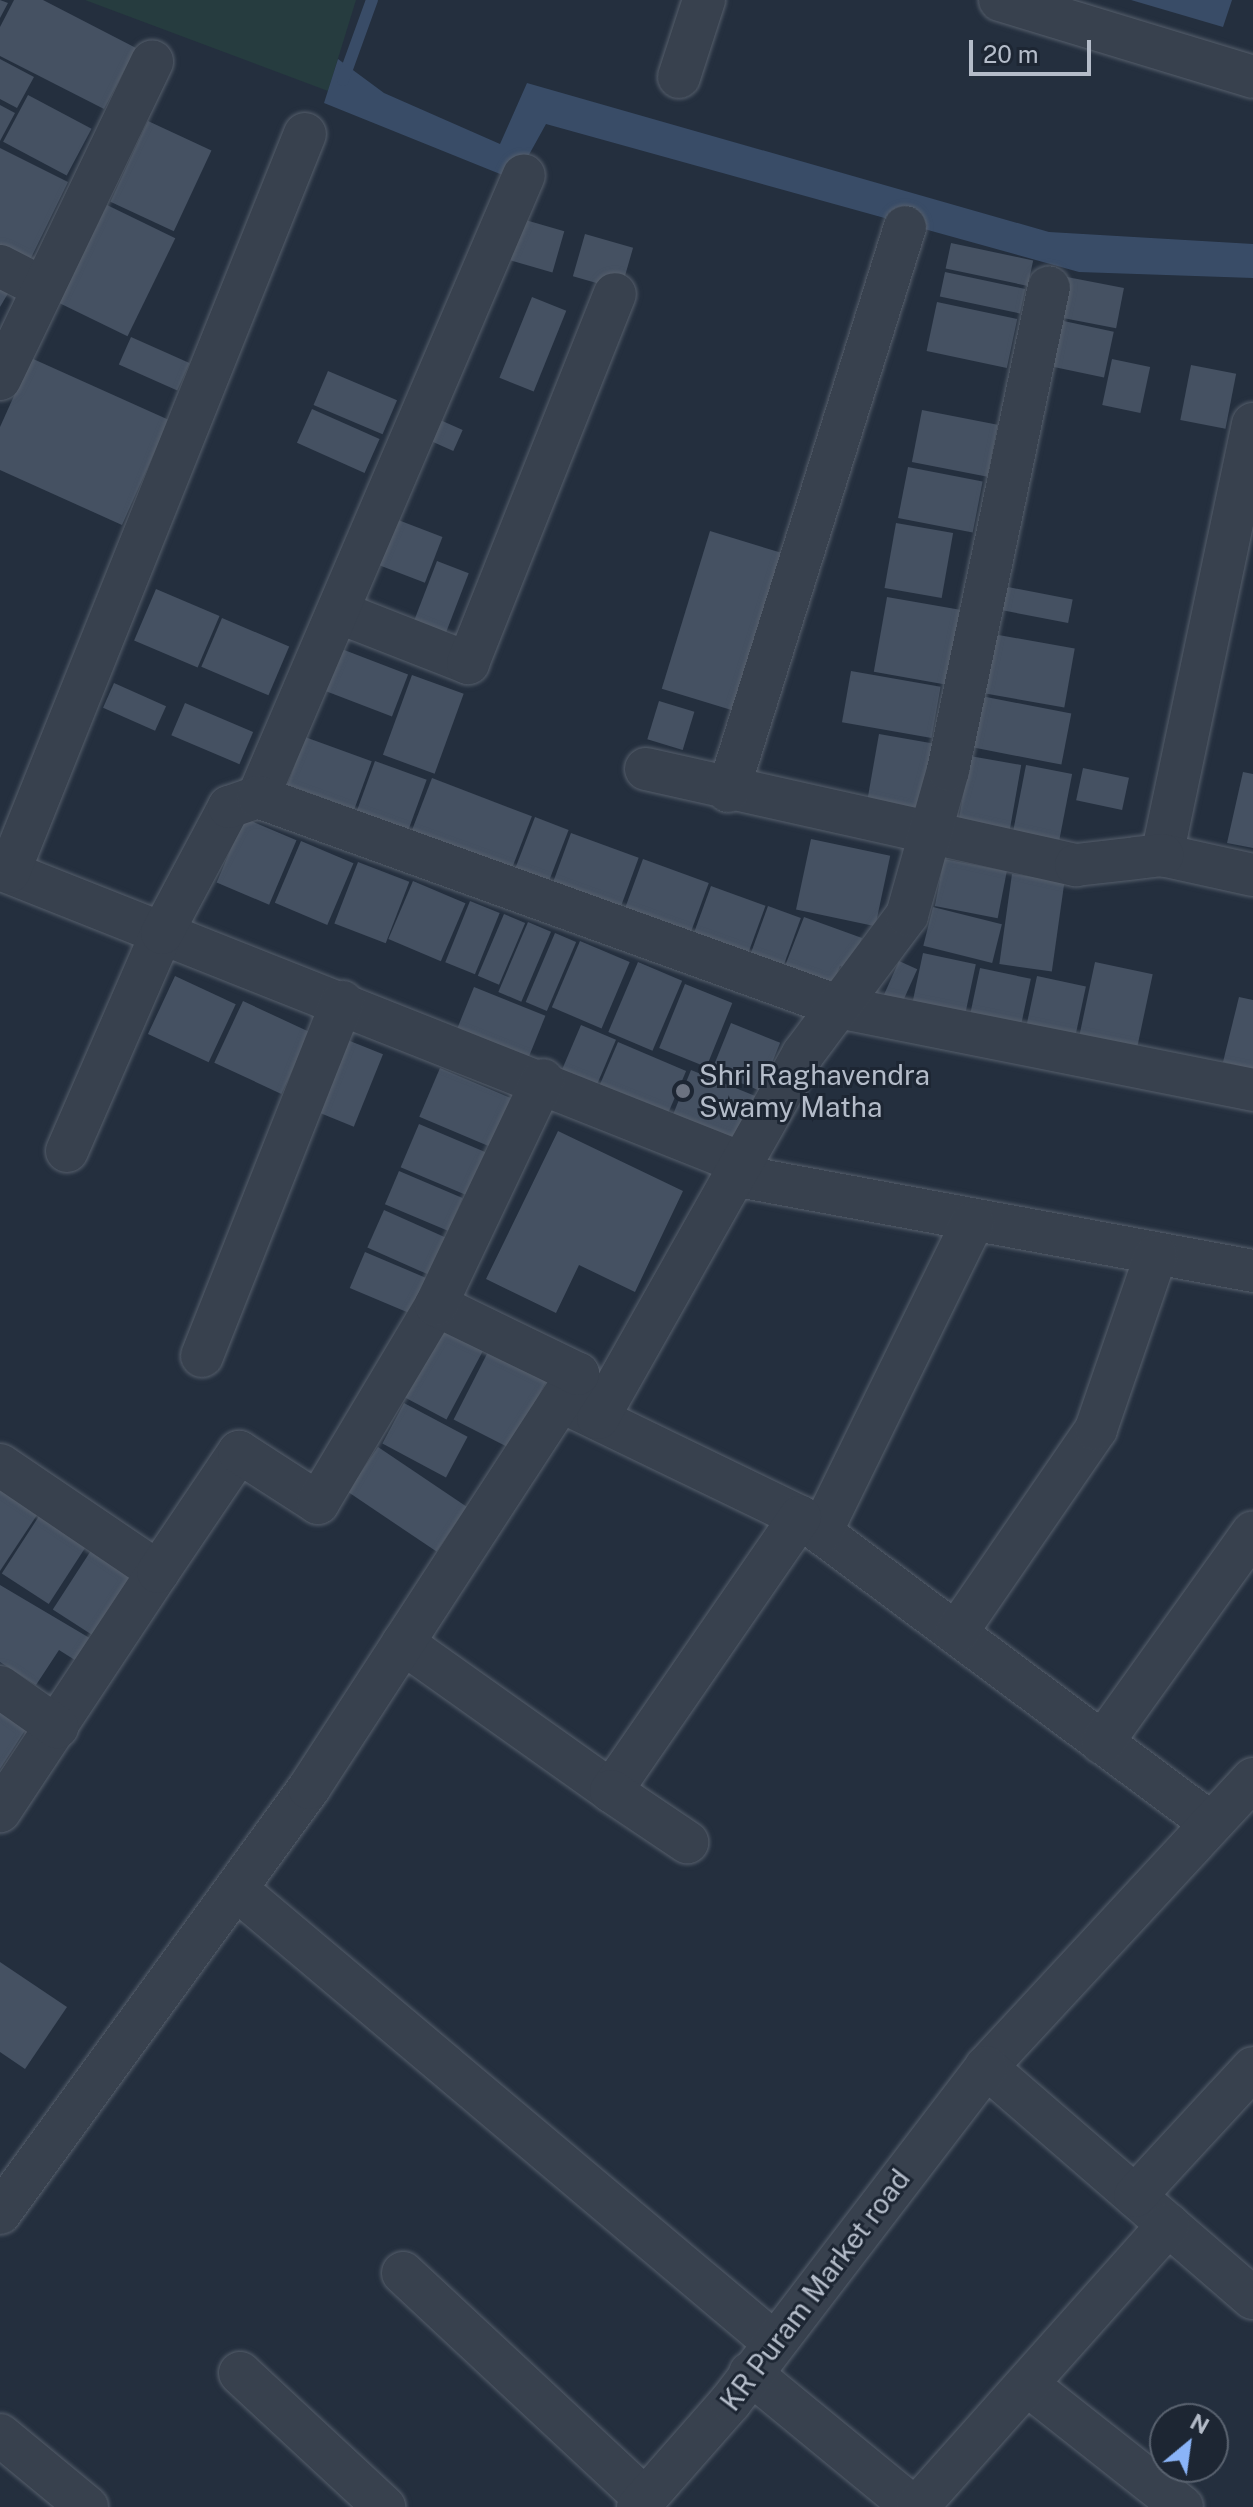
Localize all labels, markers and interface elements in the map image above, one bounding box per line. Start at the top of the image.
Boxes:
scale bar [973,24,1095,74]
text: 20 m [983,40,1039,68]
place label: Shri Raghavendra Swamy Matha [699,1058,930,1124]
marker: Shri Raghavendra Swamy Matha [674,1082,692,1100]
street label: KR Puram Market road [713,2163,917,2417]
north arrow [1149,2403,1229,2483]
text: N [1186,2408,1213,2439]

